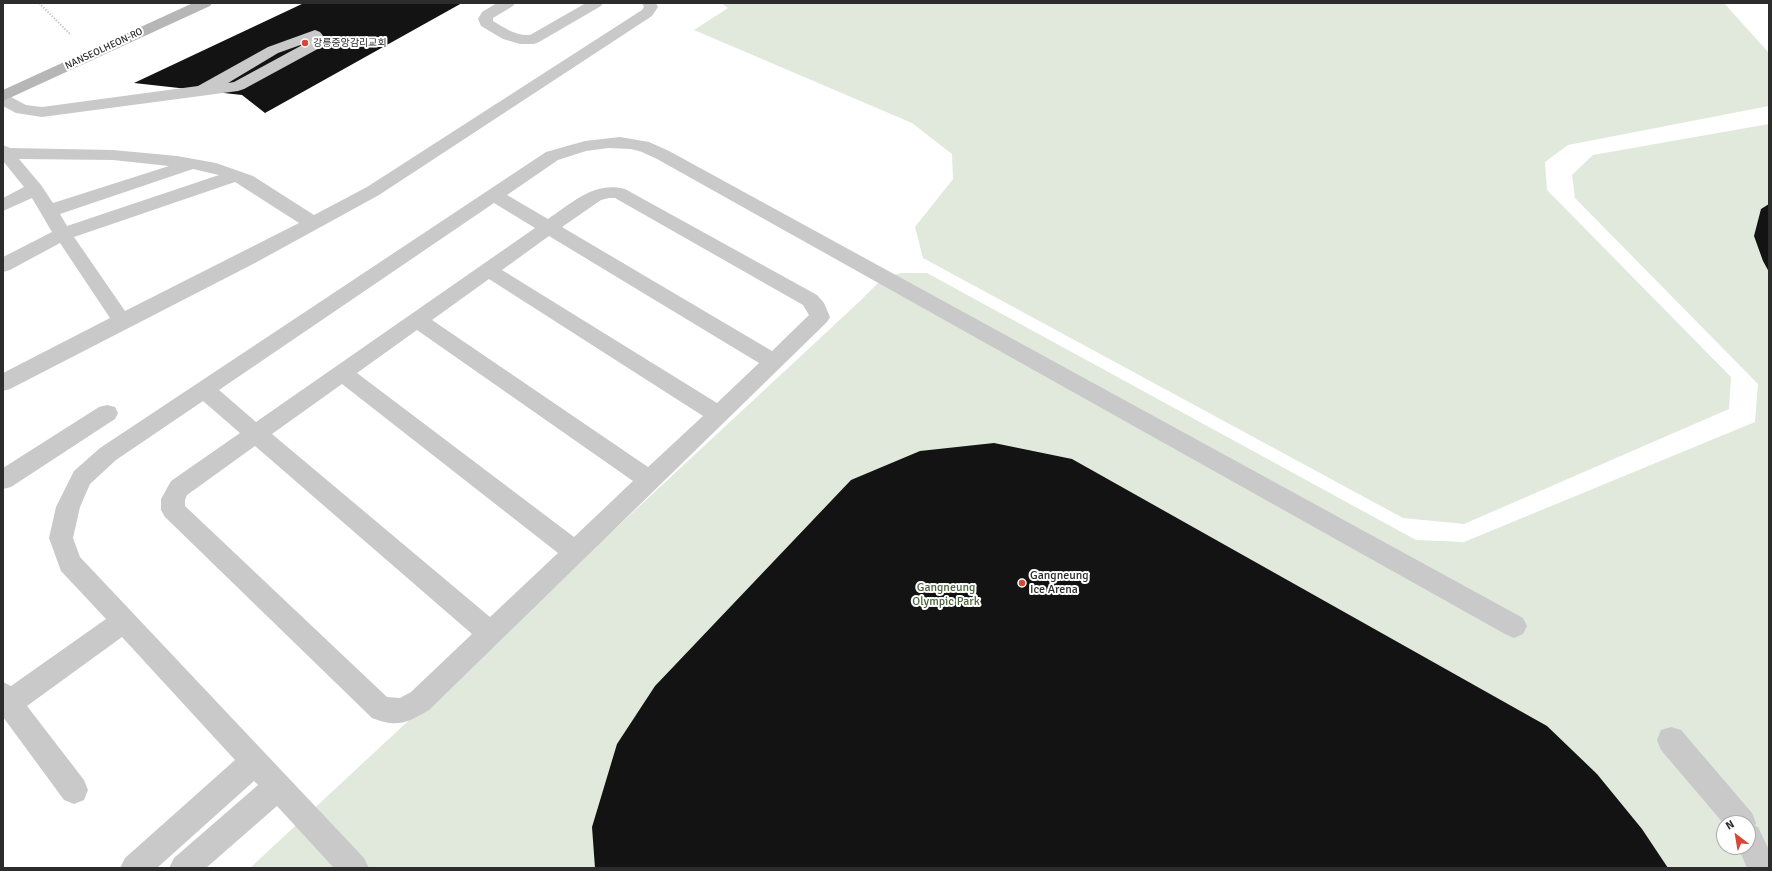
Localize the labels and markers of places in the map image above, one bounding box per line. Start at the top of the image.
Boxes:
place label: 강릉중앙감리교회 [313,37,387,49]
marker: 강릉중앙감리교회 [300,38,310,48]
place label: Gangneung Ice Arena [1030,569,1089,597]
marker: Gangneung Ice Arena [1017,578,1027,588]

